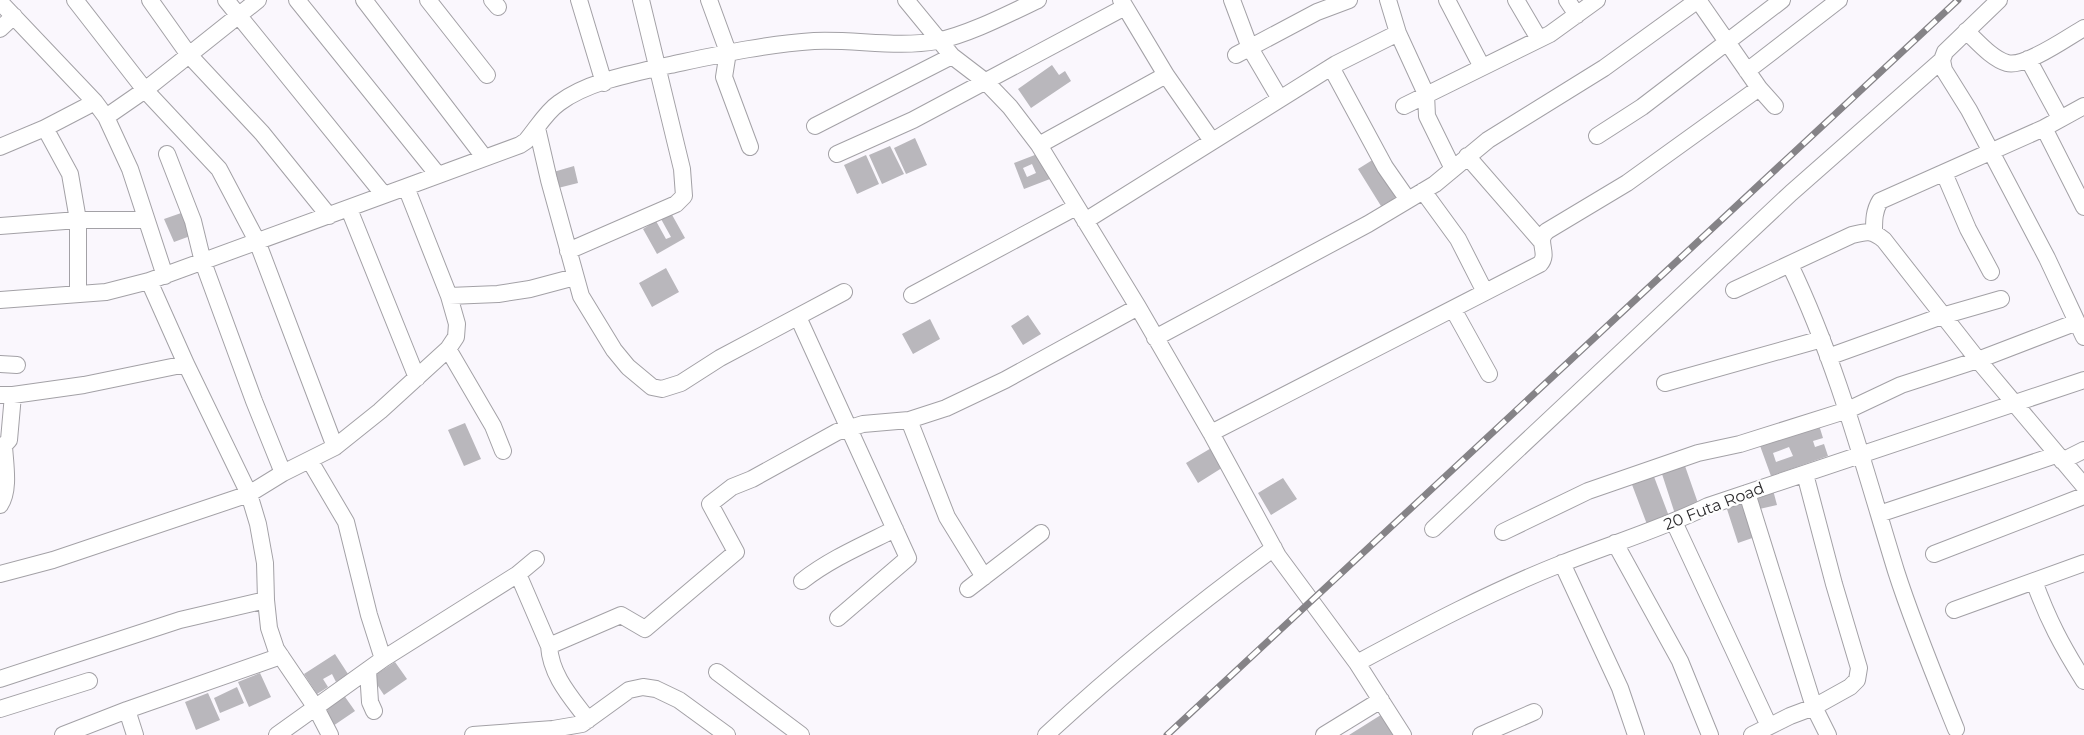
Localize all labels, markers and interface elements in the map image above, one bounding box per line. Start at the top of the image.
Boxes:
street label: 20 Futa Road [1661,478,1767,534]

